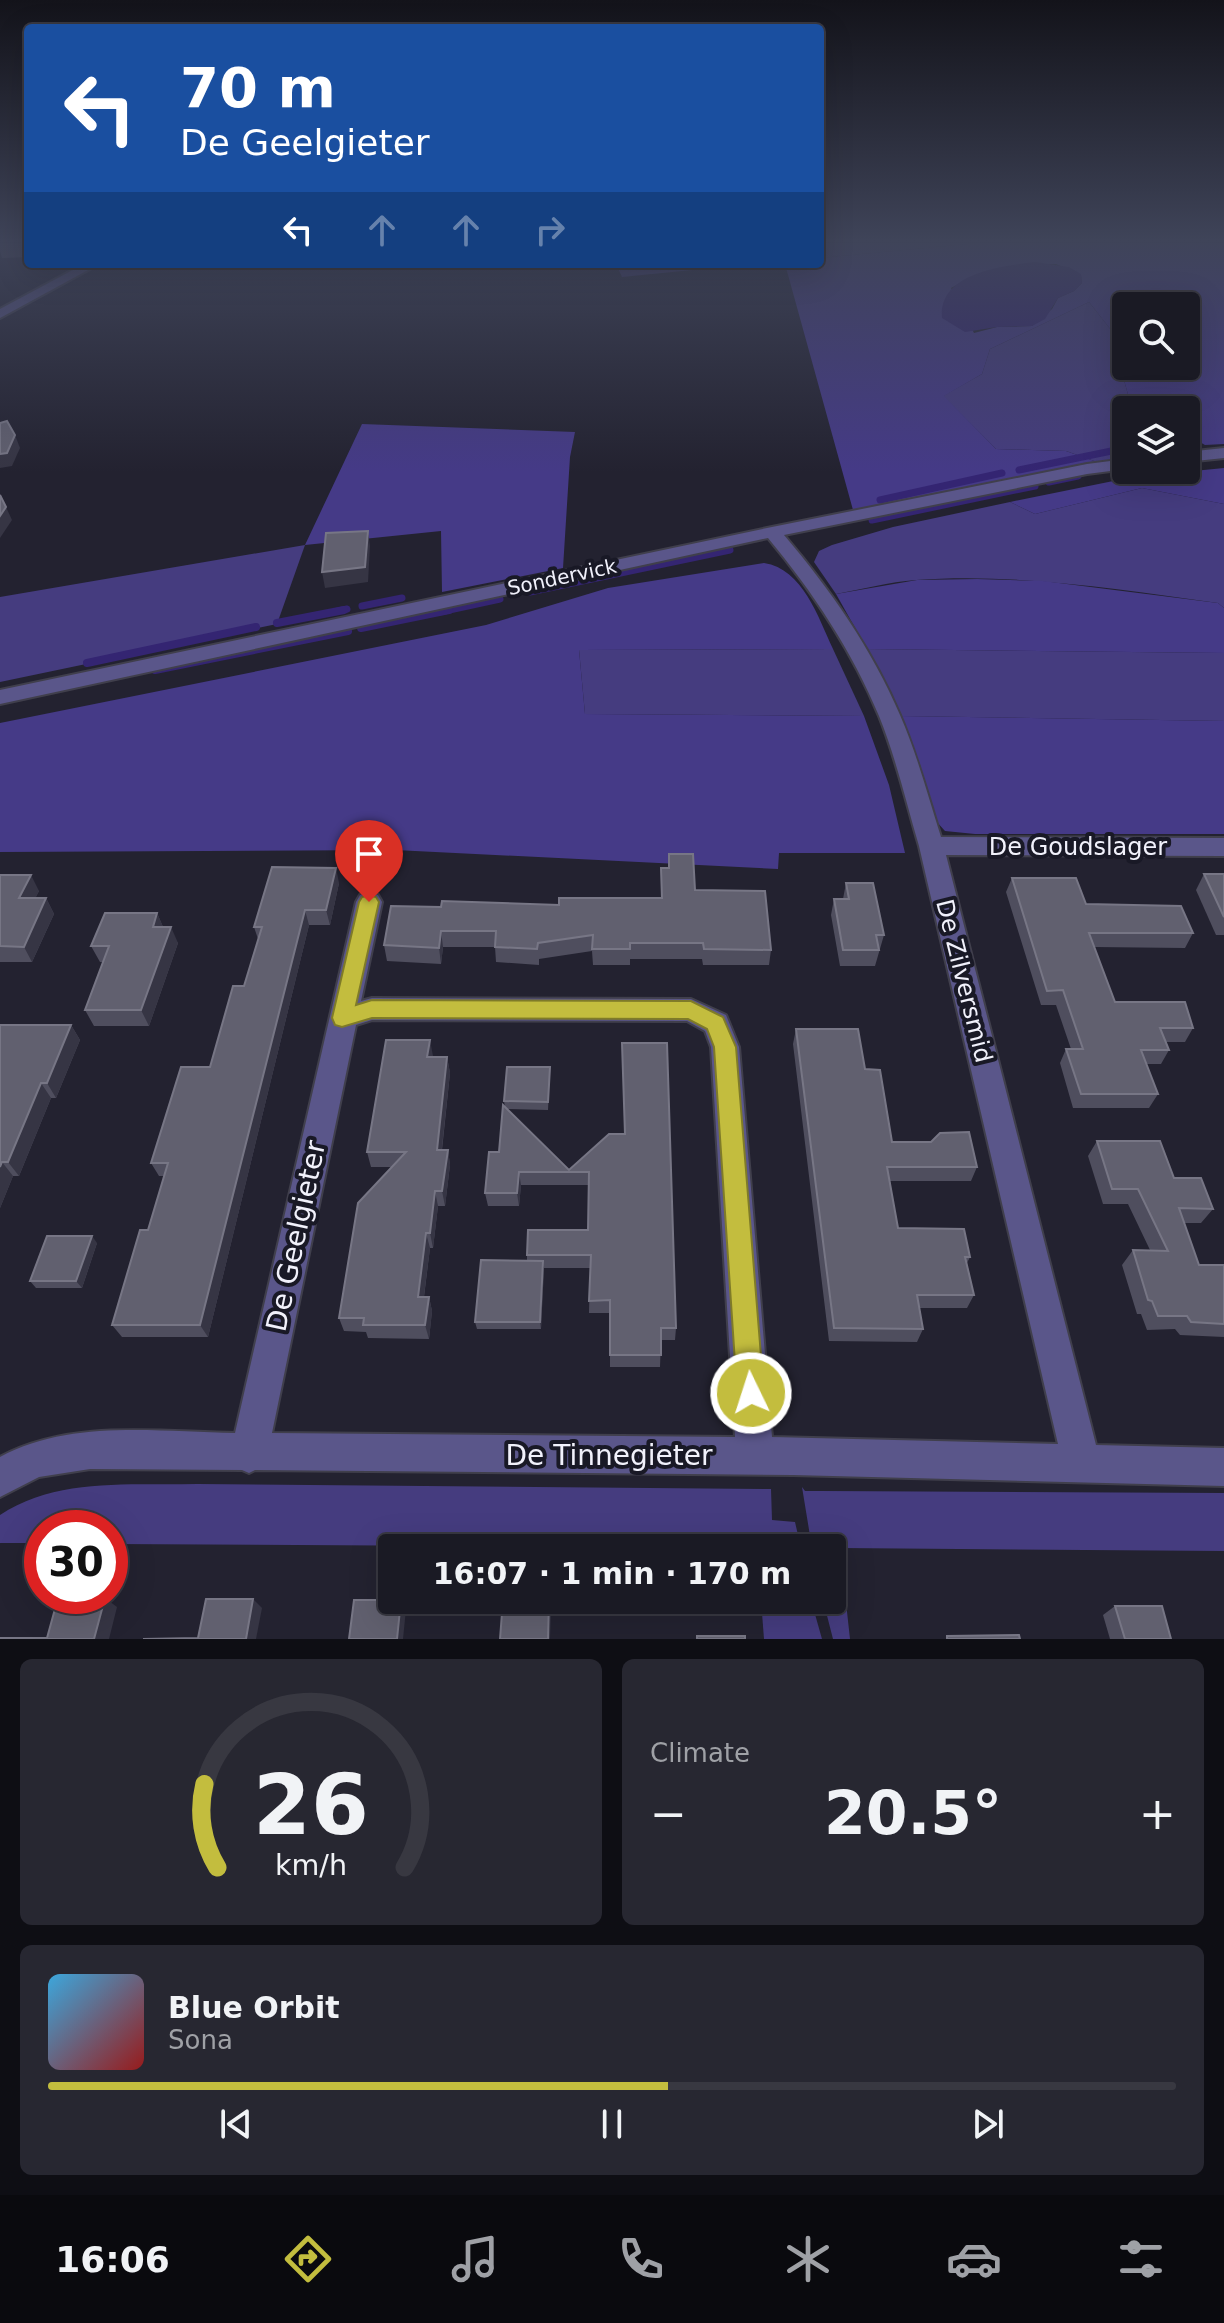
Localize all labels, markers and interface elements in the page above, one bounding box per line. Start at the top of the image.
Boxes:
text: 70 m [180,55,336,120]
icon: left [48,56,152,160]
text: De Geelgieter [180,122,430,163]
icon: left [276,208,320,252]
icon: ahead [360,208,404,252]
icon: ahead [444,208,488,252]
icon: right [528,208,572,252]
map controls [1112,292,1200,484]
button: search [1112,292,1200,380]
button: layers [1112,396,1200,484]
street label: Sondervick [505,554,619,600]
pin [335,820,403,902]
icon: arrive [347,832,391,876]
street label: De Goudslager [989,833,1167,861]
street label: De Zilversmid [930,896,998,1066]
street label: De Geelgieter [260,1137,332,1334]
position arrow [709,1351,793,1435]
street label: De Tinnegieter [506,1439,713,1472]
speed limit sign: 30 [24,1510,128,1614]
text: 16:07 · 1 min · 170 m [433,1556,791,1591]
text: Climate [650,1738,750,1768]
text: 26 [253,1757,369,1854]
text: 20.5° [824,1778,1002,1848]
text: − [650,1788,687,1839]
text: + [1139,1788,1176,1839]
text: km/h [275,1848,347,1882]
text: Blue Orbit [168,1990,340,2025]
text: Sona [168,2025,233,2055]
icon: previous [214,2102,258,2146]
icon: pause [590,2102,634,2146]
icon: next [966,2102,1010,2146]
icon: directions [280,2231,336,2287]
icon: music [447,2231,503,2287]
icon: phone [613,2231,669,2287]
icon: climate [780,2231,836,2287]
icon: car [946,2231,1002,2287]
icon: filters [1113,2231,1169,2287]
text: 16:06 [55,2239,170,2280]

